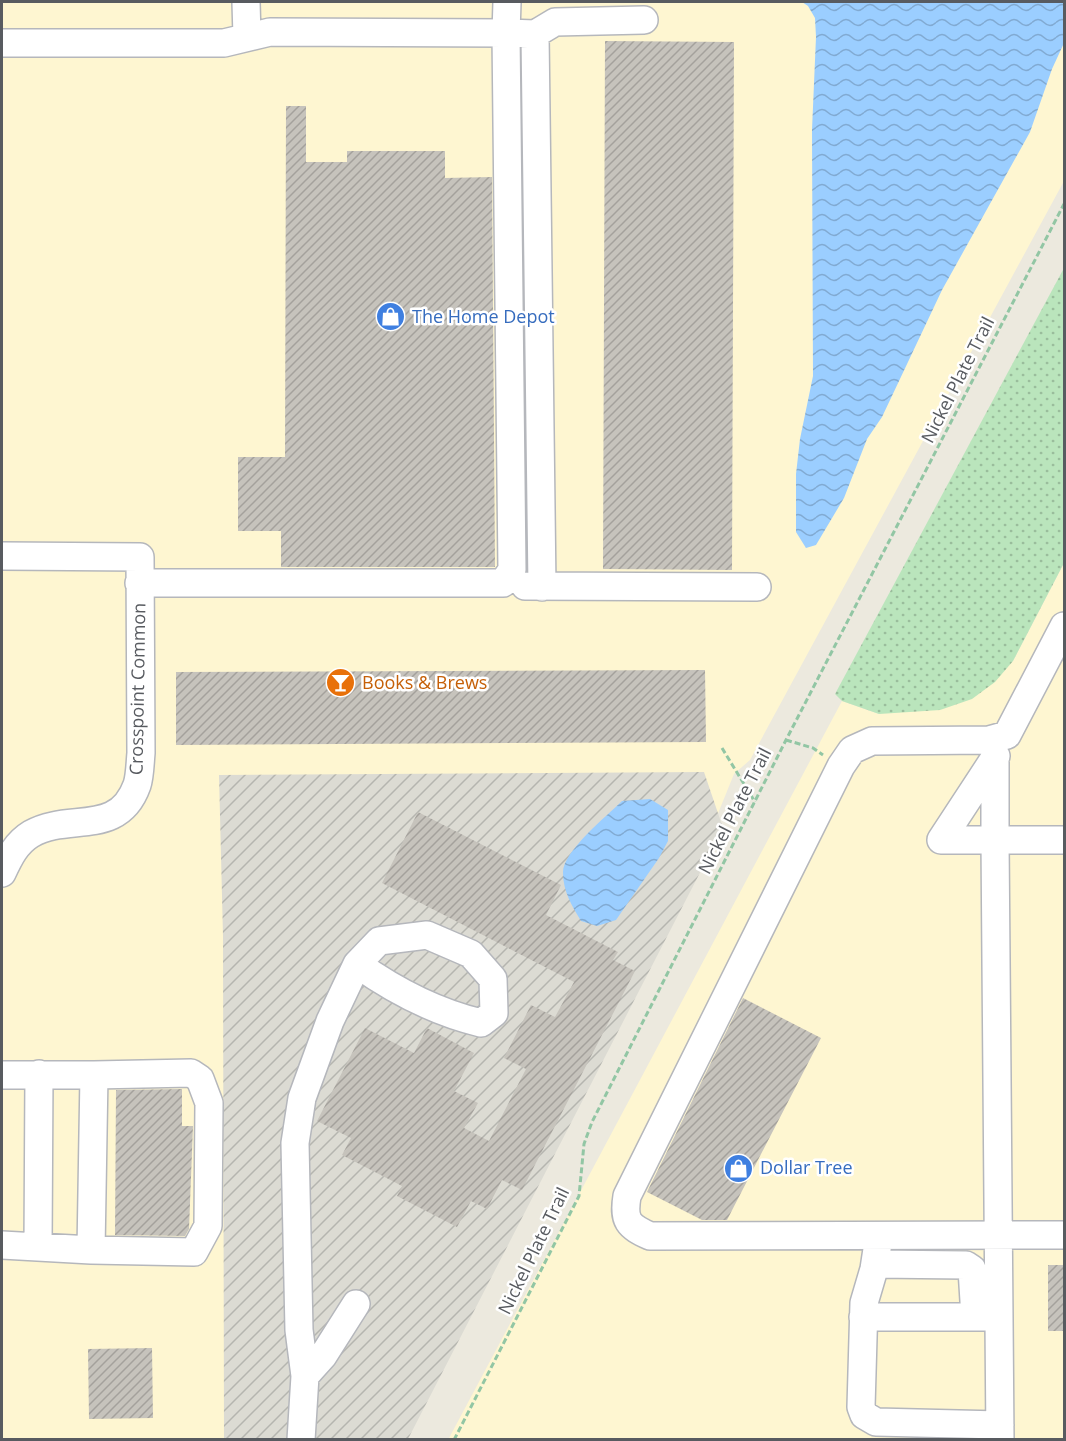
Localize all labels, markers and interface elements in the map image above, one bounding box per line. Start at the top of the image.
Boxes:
shop icon: The Home Depot [375,301,407,333]
place label: The Home Depot [412,304,555,328]
street label: Nickel Plate Trail [915,312,999,447]
street label: Crosspoint Common [123,603,151,775]
bar icon: Books & Brews [325,667,357,699]
place label: Books & Brews [362,670,487,694]
street label: Nickel Plate Trail [692,743,776,878]
shop icon: Dollar Tree [723,1152,755,1184]
place label: Dollar Tree [760,1155,853,1179]
street label: Nickel Plate Trail [492,1183,574,1318]

